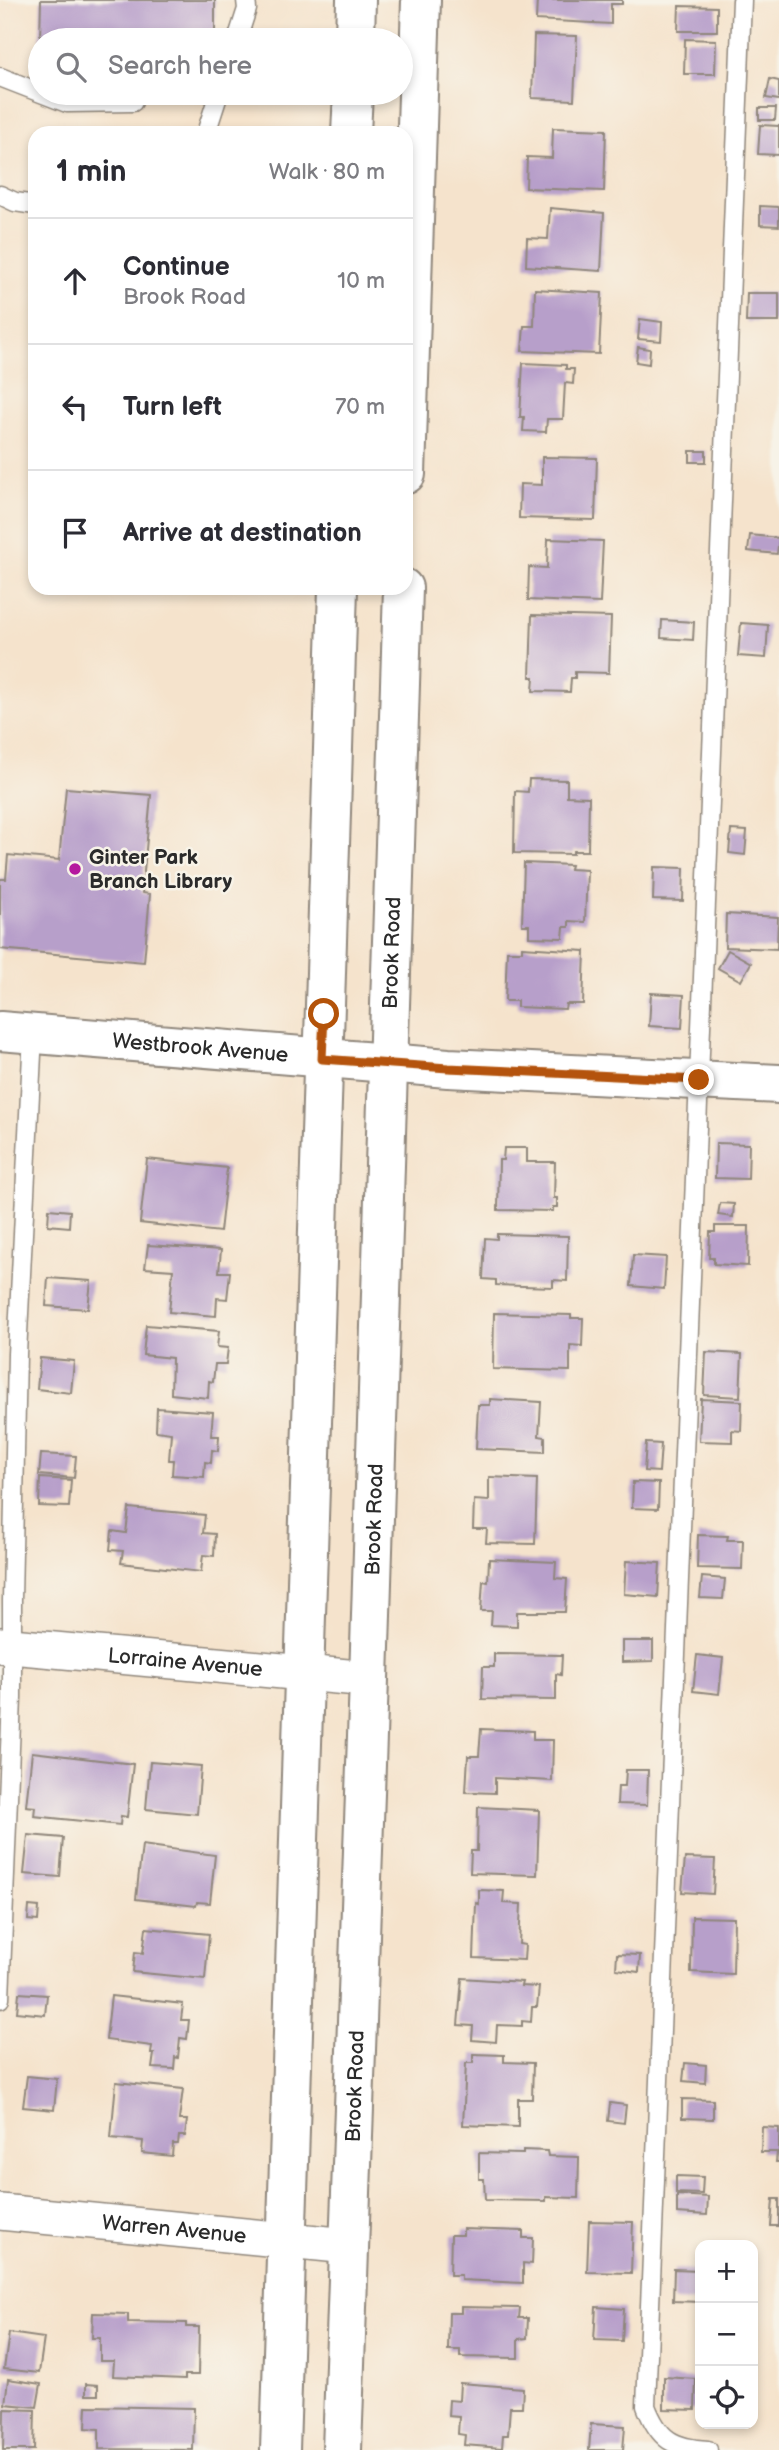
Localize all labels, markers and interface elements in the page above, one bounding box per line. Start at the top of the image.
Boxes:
search box [28,28,413,105]
icon: search [52,48,90,86]
text: Search here [108,51,252,82]
text: 1 min [56,154,126,190]
text: Walk · 80 m [269,158,385,186]
text: Continue [123,252,230,283]
icon: ahead [56,262,94,300]
text: 10 m [337,267,385,295]
text: Brook Road [123,283,246,311]
icon: left [56,388,94,426]
text: Turn left [123,392,222,423]
text: 70 m [335,393,385,421]
icon: arrive [56,514,94,552]
text: Arrive at destination [123,518,362,549]
place label: Ginter Park Branch Library [89,845,232,894]
marker: Ginter Park Branch Library [67,861,83,877]
street label: Brook Road [378,896,406,1009]
route start [308,998,339,1029]
street label: Westbrook Avenue [111,1028,289,1068]
route end [683,1064,714,1095]
street label: Brook Road [360,1463,389,1576]
street label: Lorraine Avenue [107,1643,264,1682]
street label: Brook Road [341,2030,370,2143]
street label: Warren Avenue [101,2210,248,2249]
map controls [695,2240,758,2429]
button: + [695,2240,758,2303]
button: − [695,2303,758,2366]
button: locate [695,2366,758,2429]

